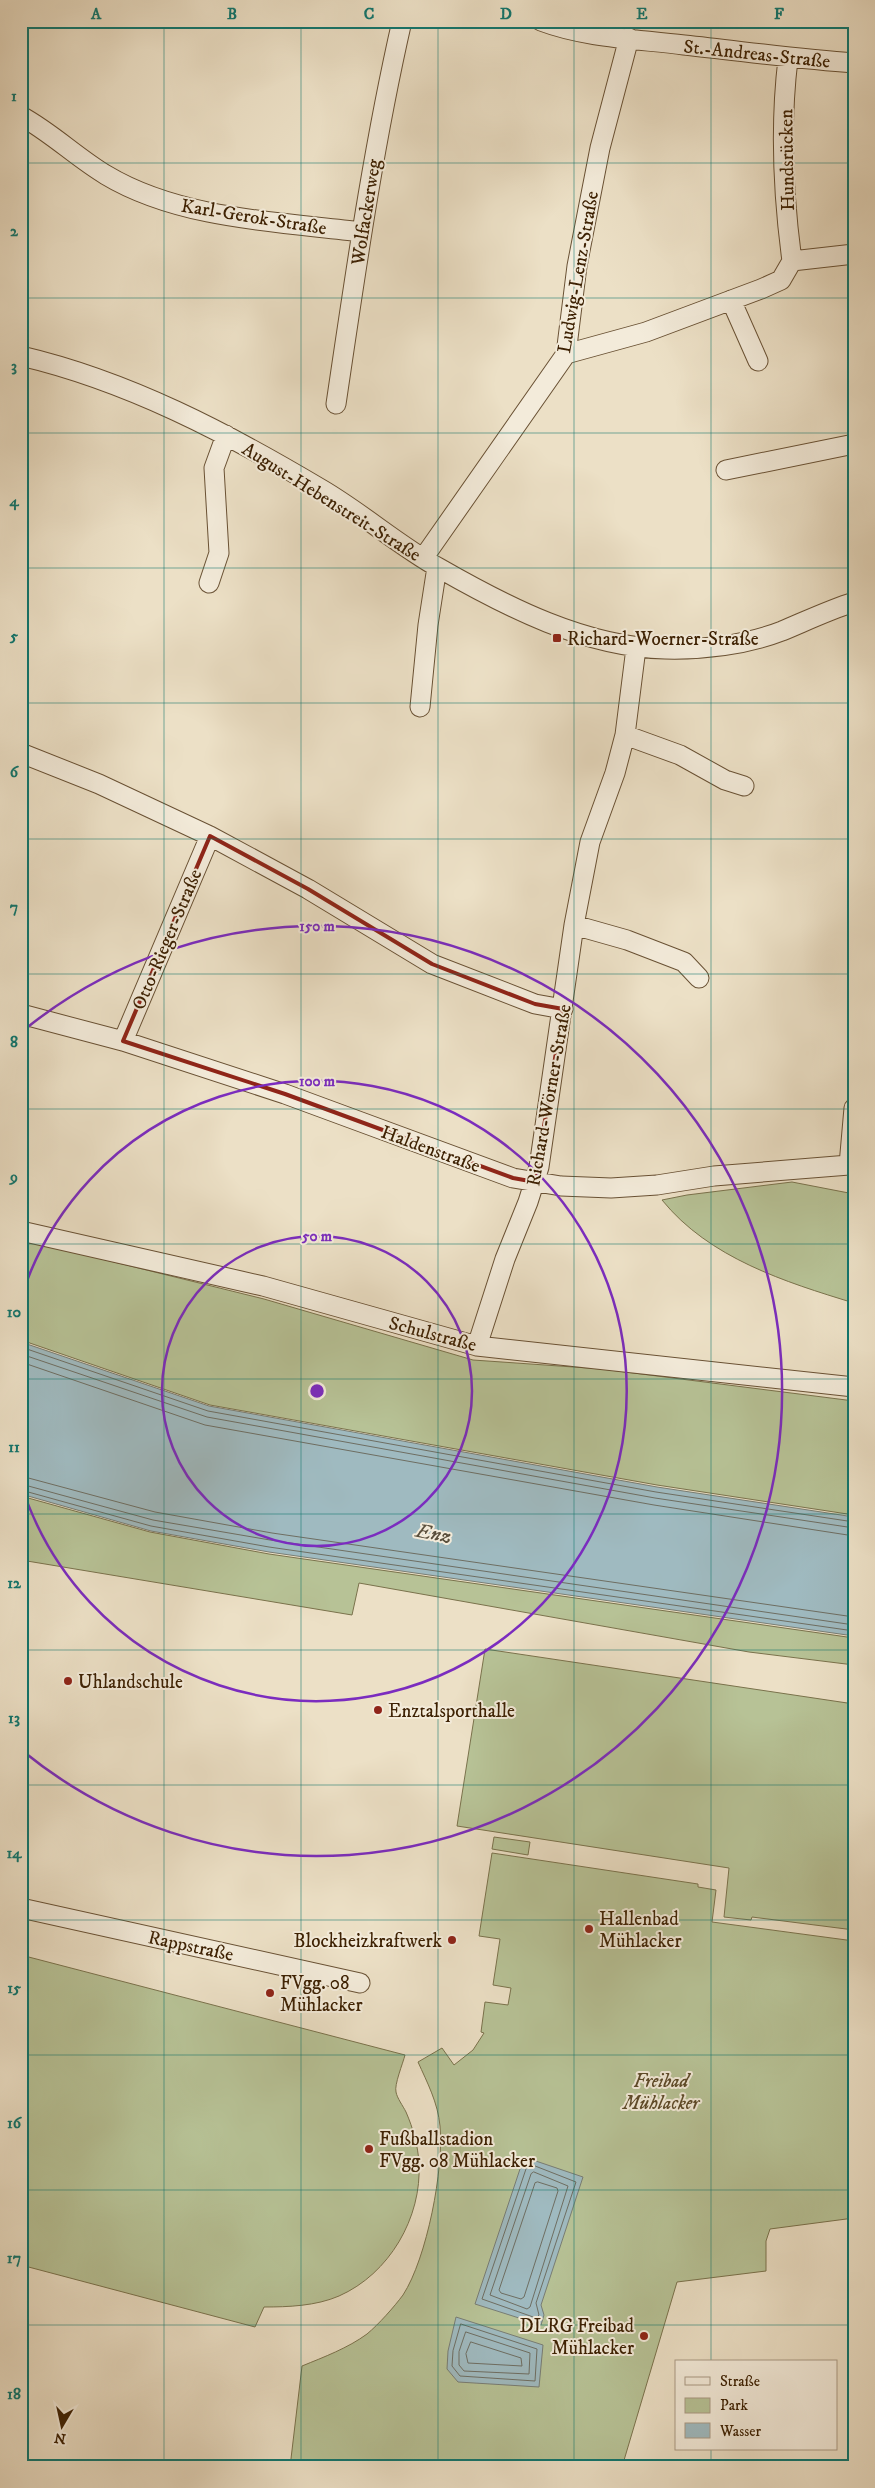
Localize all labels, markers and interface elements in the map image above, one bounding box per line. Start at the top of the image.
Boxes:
text: A [90,4,102,24]
text: B [227,4,237,24]
text: C [364,4,374,24]
text: D [500,4,512,24]
text: E [636,4,648,24]
text: F [774,4,784,24]
street label: St.-Andreas-Straße [682,35,831,74]
text: 1 [11,86,17,106]
street label: Hundsrücken [775,109,800,211]
street label: Wolfackerweg [347,157,386,268]
street label: Ludwig-Lenz-Straße [553,189,604,355]
street label: Karl-Gerok-Straße [179,195,328,240]
text: 2 [10,221,19,241]
text: 3 [11,356,17,376]
street label: August-Hebenstreit-Straße [238,438,425,567]
text: 4 [8,491,19,511]
text: 5 [9,626,18,646]
place label: Richard-Woerner-Straße [567,628,759,651]
marker: Richard-Woerner-Straße [551,632,563,644]
text: 6 [10,762,20,782]
street label: Otto-Rieger-Straße [127,866,207,1013]
text: 7 [10,897,18,917]
text: 150 m [299,917,335,936]
street label: Richard-Wörner-Straße [522,1002,577,1188]
text: 8 [10,1032,18,1052]
text: 100 m [299,1072,336,1091]
street label: Haldenstraße [378,1121,483,1178]
text: 9 [9,1167,18,1187]
text: 50 m [301,1227,333,1246]
text: 10 [7,1302,22,1322]
street label: Schulstraße [386,1312,479,1357]
centre of rings [308,1382,326,1400]
text: 11 [8,1437,20,1457]
water label: Enz [413,1519,454,1550]
text: 12 [7,1573,22,1593]
place label: Uhlandschule [78,1671,183,1694]
marker: Uhlandschule [62,1675,74,1687]
place label: Enztalsporthalle [388,1700,515,1723]
marker: Enztalsporthalle [372,1704,384,1716]
text: 13 [8,1708,20,1728]
text: 14 [6,1843,22,1863]
place label: Hallenbad Mühlacker [599,1908,681,1953]
marker: Hallenbad Mühlacker [583,1923,595,1935]
street label: Rappstraße [146,1926,236,1967]
place label: Blockheizkraftwerk [294,1930,443,1953]
marker: Blockheizkraftwerk [446,1934,458,1946]
place label: FVgg. 08 Mühlacker [280,1972,362,2017]
text: 15 [7,1978,21,1998]
marker: FVgg. 08 Mühlacker [264,1987,276,1999]
park label: Freibad Mühlacker [621,2070,701,2115]
text: 16 [7,2113,23,2133]
place label: Fußballstadion FVgg. 08 Mühlacker [379,2128,535,2173]
marker: Fußballstadion FVgg. 08 Mühlacker [363,2143,375,2155]
text: 17 [7,2248,21,2268]
place label: DLRG Freibad Mühlacker [520,2315,635,2360]
marker: DLRG Freibad Mühlacker [638,2330,650,2342]
legend [675,2360,838,2450]
text: Straße [720,2372,760,2391]
text: 18 [7,2384,21,2404]
text: Park [720,2396,749,2415]
north arrow [38,2400,88,2450]
text: Wasser [719,2422,761,2441]
text: N [53,2428,67,2448]

